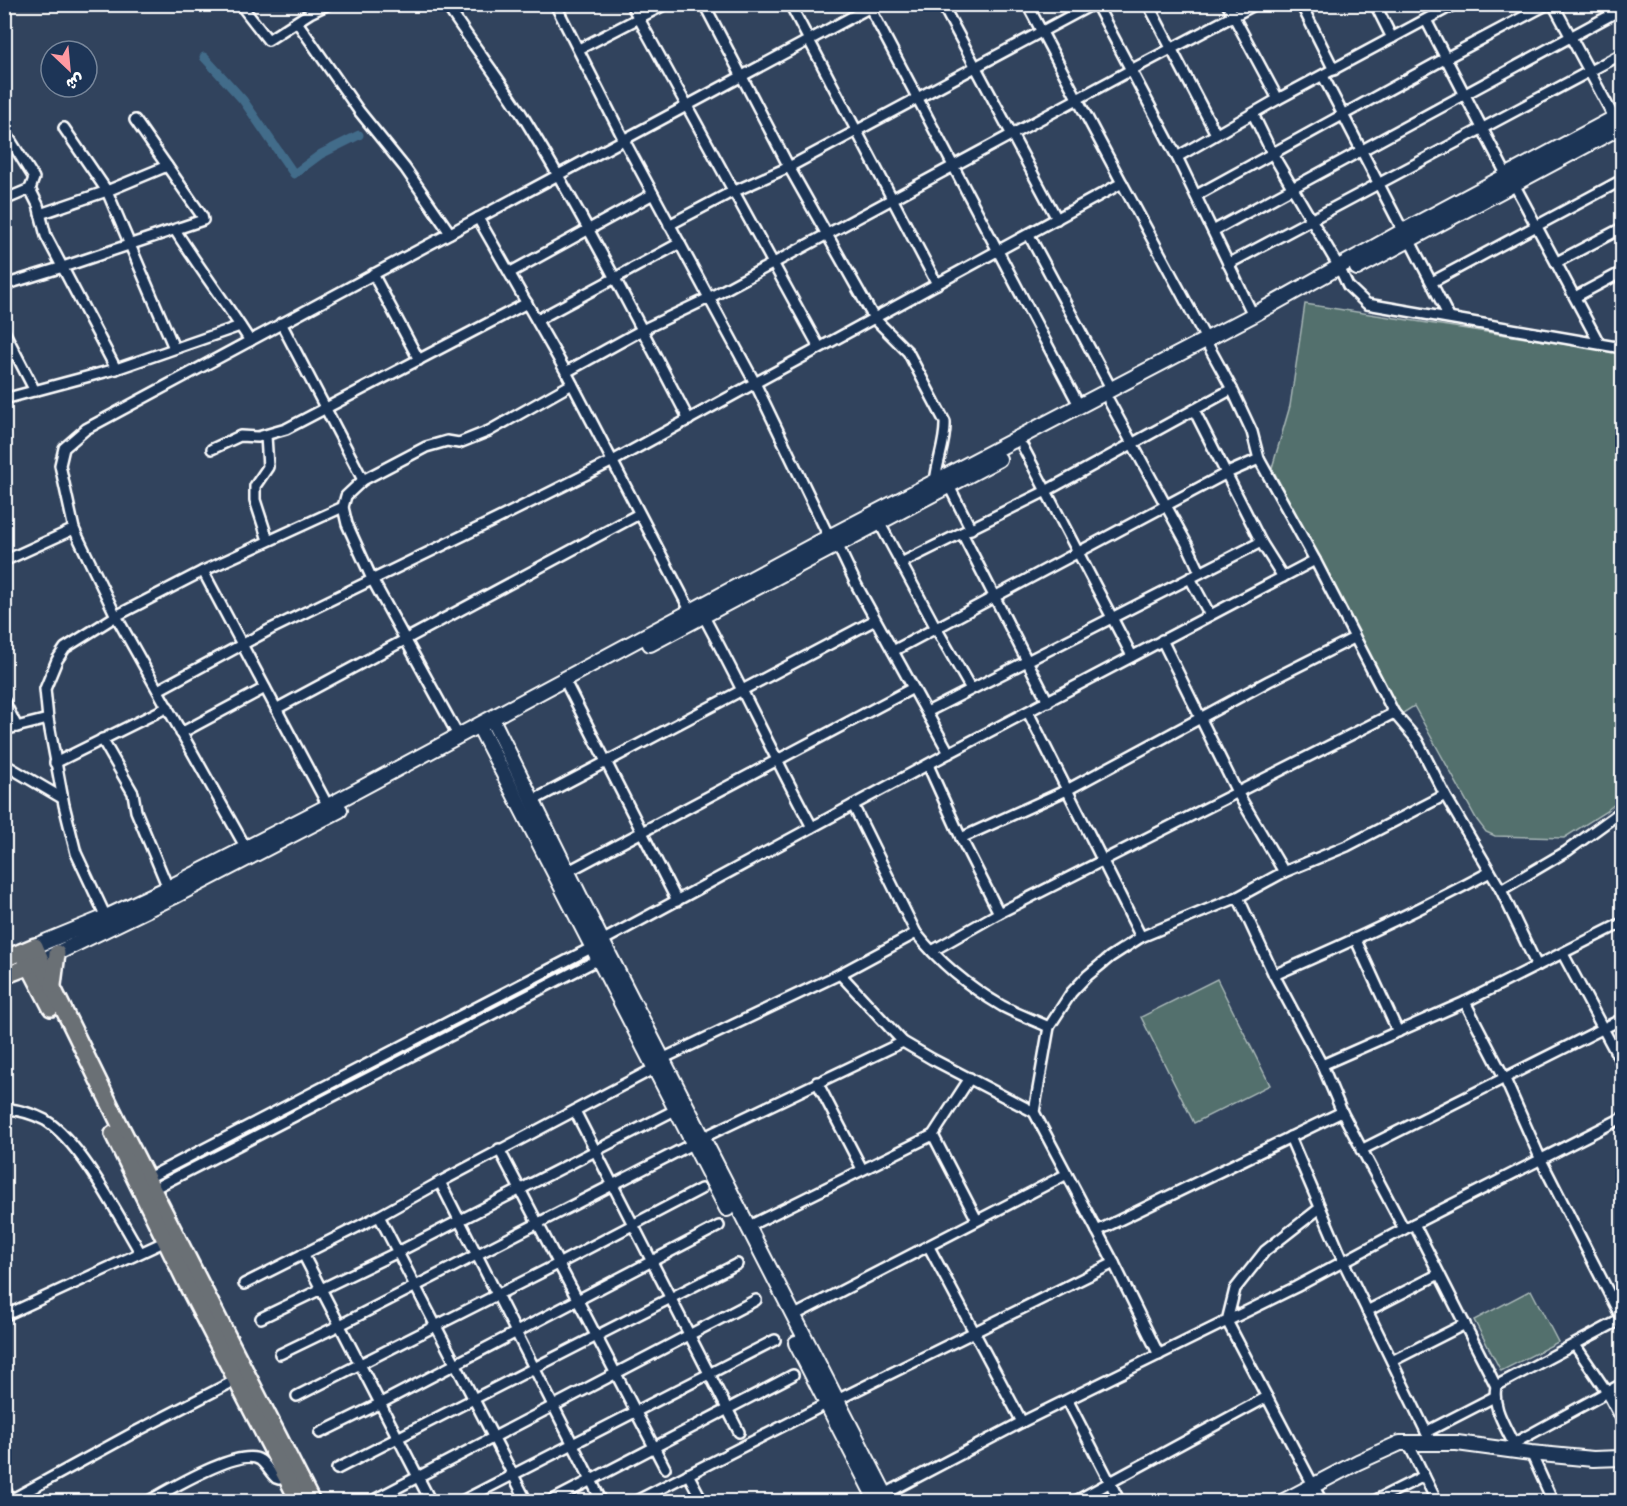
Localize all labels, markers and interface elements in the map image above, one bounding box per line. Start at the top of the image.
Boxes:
north arrow [39,39,99,99]
text: ش [62,66,88,95]

